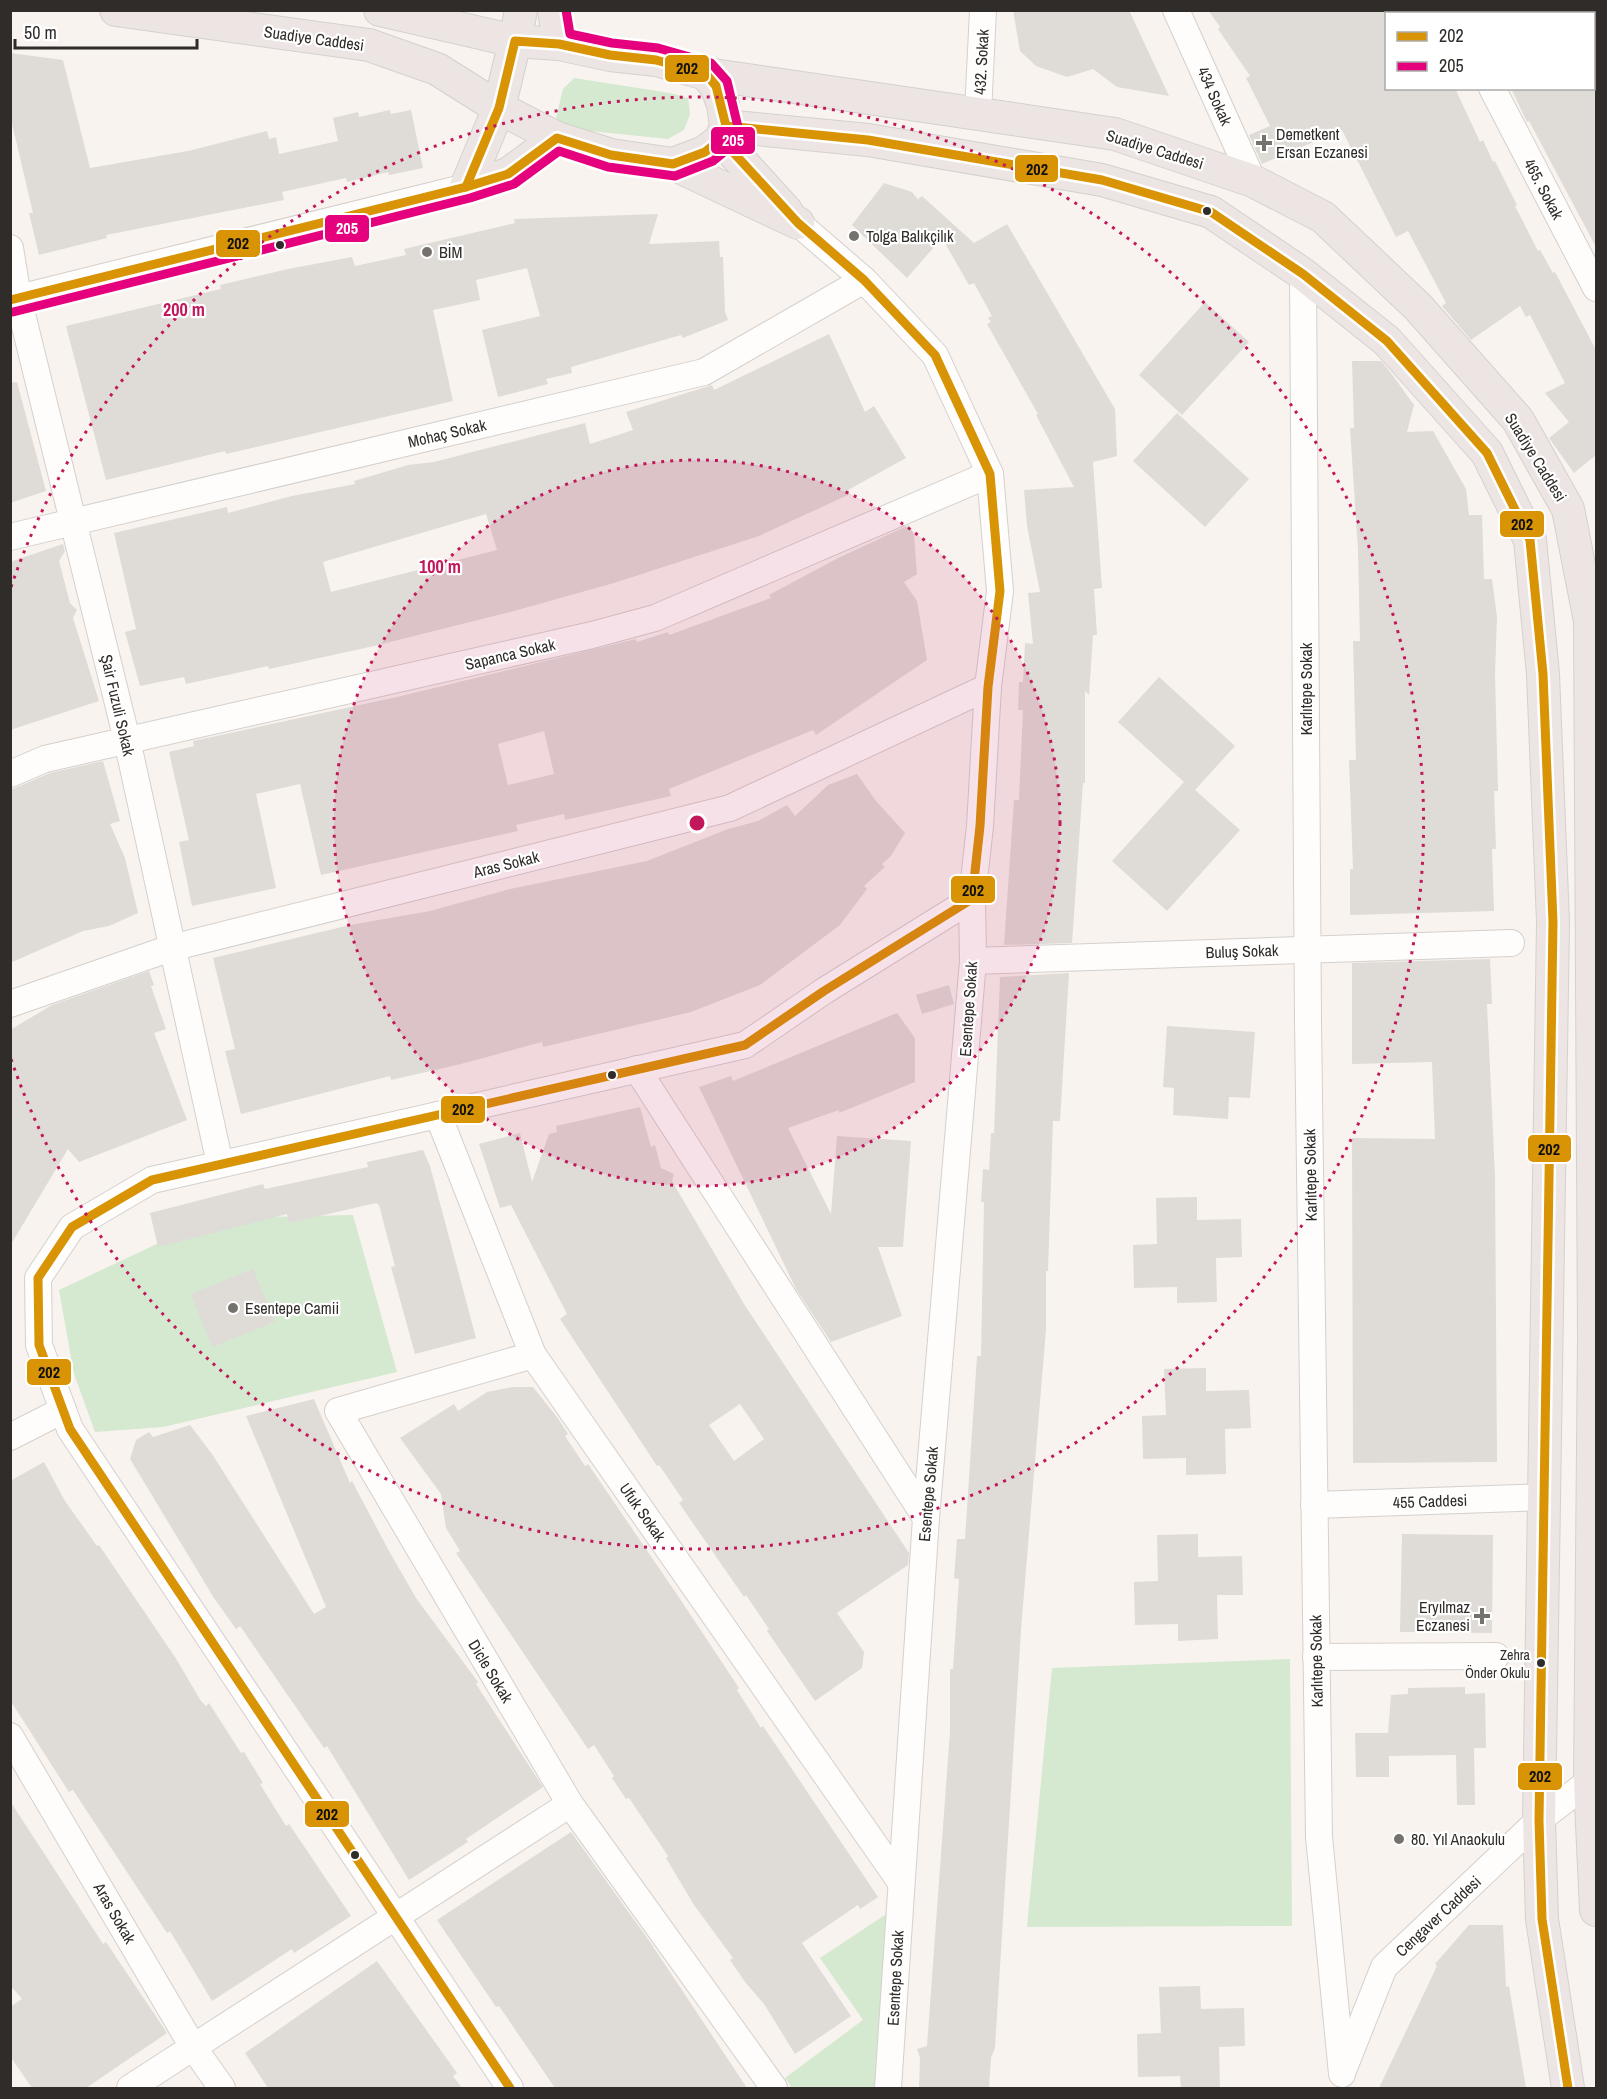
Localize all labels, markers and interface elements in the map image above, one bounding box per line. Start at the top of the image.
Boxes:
scale bar [15,12,196,50]
legend [1385,12,1595,90]
text: 50 m [24,20,57,45]
street label: Suadiye Caddesi [263,20,365,56]
text: 202 [1439,23,1464,48]
street label: 432. Sokak [968,28,994,95]
text: 205 [1439,53,1464,78]
line badge: 202 [664,54,710,83]
text: 202 [676,57,698,79]
street label: 434 Sokak [1192,63,1238,129]
place label: Demetkent Ersan Eczanesi [1276,123,1368,163]
street label: Suadiye Caddesi [1104,124,1206,174]
line badge: 205 [710,126,756,155]
text: 205 [722,129,744,151]
marker: Demetkent Ersan Eczanesi [1257,136,1271,150]
line badge: 202 [1014,154,1059,183]
street label: 465. Sokak [1519,155,1569,224]
text: 202 [1026,158,1048,180]
unlabelled marker [1201,205,1213,217]
line badge: 205 [324,214,370,243]
text: 205 [336,217,358,239]
place label: Tolga Balıkçilık [866,225,954,247]
line badge: 202 [215,229,261,258]
marker: Tolga Balıkçilık [847,229,861,243]
text: 202 [227,232,249,254]
unlabelled marker [274,239,286,251]
place label: BİM [439,241,462,263]
marker: BİM [420,245,434,259]
text: 200 m [163,297,205,322]
street label: Suadiye Caddesi [1500,408,1572,506]
street label: Mohaç Sokak [406,413,489,453]
line badge: 202 [1499,510,1545,538]
text: 202 [1511,513,1533,535]
text: 100 m [419,554,461,579]
street label: Sapanca Sokak [463,633,558,675]
street label: Karlıtepe Sokak [1295,642,1317,735]
street label: Şair Fuzuli Sokak [96,652,140,758]
centre of rings [687,813,707,833]
street label: Aras Sokak [470,845,542,883]
line badge: 202 [950,875,996,904]
text: 202 [962,879,984,901]
street label: Buluş Sokak [1205,939,1279,963]
street label: Esentepe Sokak [954,960,982,1057]
unlabelled marker [606,1069,618,1081]
line badge: 202 [440,1095,486,1124]
text: 202 [452,1098,474,1120]
street label: Karlıtepe Sokak [1298,1128,1322,1221]
line badge: 202 [1527,1134,1572,1163]
text: 202 [1538,1138,1560,1160]
place label: Esentepe Camii [245,1297,339,1319]
marker: Esentepe Camii [226,1301,240,1315]
line badge: 202 [26,1358,72,1386]
text: 202 [38,1361,60,1383]
street label: Esentepe Sokak [913,1445,943,1543]
street label: Ufuk Sokak [615,1478,672,1546]
street label: 455 Caddesi [1392,1489,1468,1513]
place label: Eryılmaz Eczanesi [1416,1596,1470,1636]
marker: Eryılmaz Eczanesi [1475,1609,1489,1623]
street label: Karlıtepe Sokak [1304,1614,1328,1707]
street label: Dicle Sokak [464,1635,519,1707]
place label: Zehra Önder Okulu [1465,1646,1531,1682]
marker: Zehra Önder Okulu [1535,1657,1547,1669]
line badge: 202 [1517,1762,1563,1791]
text: 202 [1529,1765,1551,1787]
line badge: 202 [304,1800,350,1828]
text: 202 [316,1803,338,1825]
place label: 80. Yıl Anaokulu [1411,1828,1505,1850]
marker: 80. Yıl Anaokulu [1392,1832,1406,1846]
unlabelled marker [349,1849,361,1861]
street label: Cengaver Caddesi [1390,1871,1486,1961]
street label: Aras Sokak [88,1878,142,1948]
street label: Esentepe Sokak [882,1929,909,2026]

